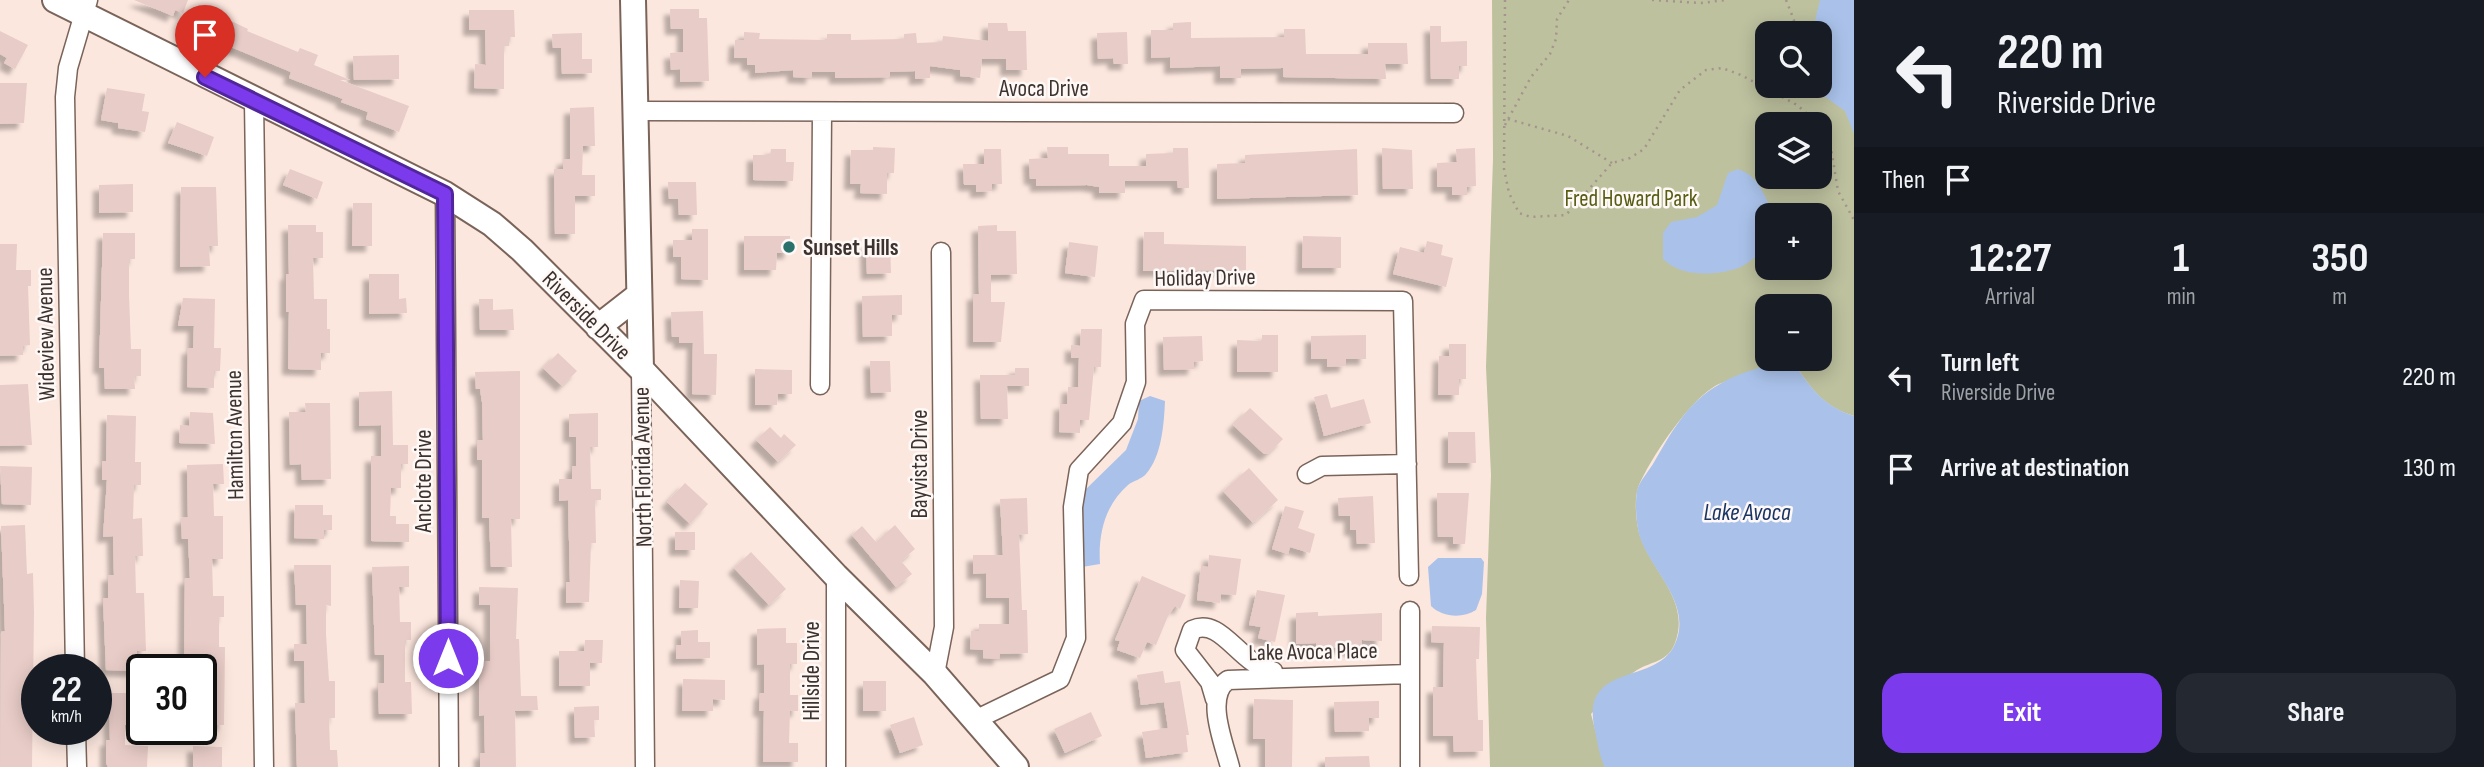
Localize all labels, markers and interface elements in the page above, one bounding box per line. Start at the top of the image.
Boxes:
pin [175,5,235,77]
icon: arrive [186,16,224,54]
map controls [1755,21,1832,371]
button: search [1755,21,1832,98]
text: 220 m [1997,24,2103,83]
icon: left [1882,28,1973,119]
street label: Avoca Drive [998,75,1089,103]
text: Riverside Drive [1997,84,2156,123]
button: layers [1755,112,1832,189]
icon: arrive [1939,161,1977,199]
text: Then [1882,165,1925,196]
park label: Fred Howard Park [1564,185,1698,213]
button: + [1755,203,1832,280]
text: 12:27 [1970,233,2051,284]
text: 1 [2173,233,2189,284]
text: 350 [2311,233,2368,284]
place label: Sunset Hills [803,234,899,262]
marker: Sunset Hills [781,239,797,255]
street label: Holiday Drive [1154,263,1256,293]
street label: Riverside Drive [536,265,637,366]
street label: Wideview Avenue [31,267,61,401]
text: Arrival [1986,283,2035,311]
text: min [2167,283,2196,311]
text: m [2332,283,2347,311]
button: − [1755,294,1832,371]
text: Turn left [1941,348,2019,379]
icon: left [1882,359,1920,397]
text: 220 m [2402,362,2456,393]
street label: Hamilton Avenue [220,370,250,500]
text: Riverside Drive [1941,379,2055,407]
street label: North Florida Avenue [628,387,658,547]
street label: Bayvista Drive [906,410,934,518]
street label: Anclote Drive [410,429,438,534]
icon: arrive [1882,450,1920,488]
text: Arrive at destination [1941,453,2129,484]
text: 130 m [2404,453,2456,484]
water label: Lake Avoca [1703,498,1791,527]
position arrow [411,621,485,695]
street label: Hillside Drive [798,621,826,721]
street label: Lake Avoca Place [1248,637,1378,667]
speed limit sign: 30 [126,654,217,745]
text: 22 [51,669,82,712]
button: Exit [1882,673,2162,753]
button: Share [2176,673,2456,753]
text: km/h [51,706,82,727]

